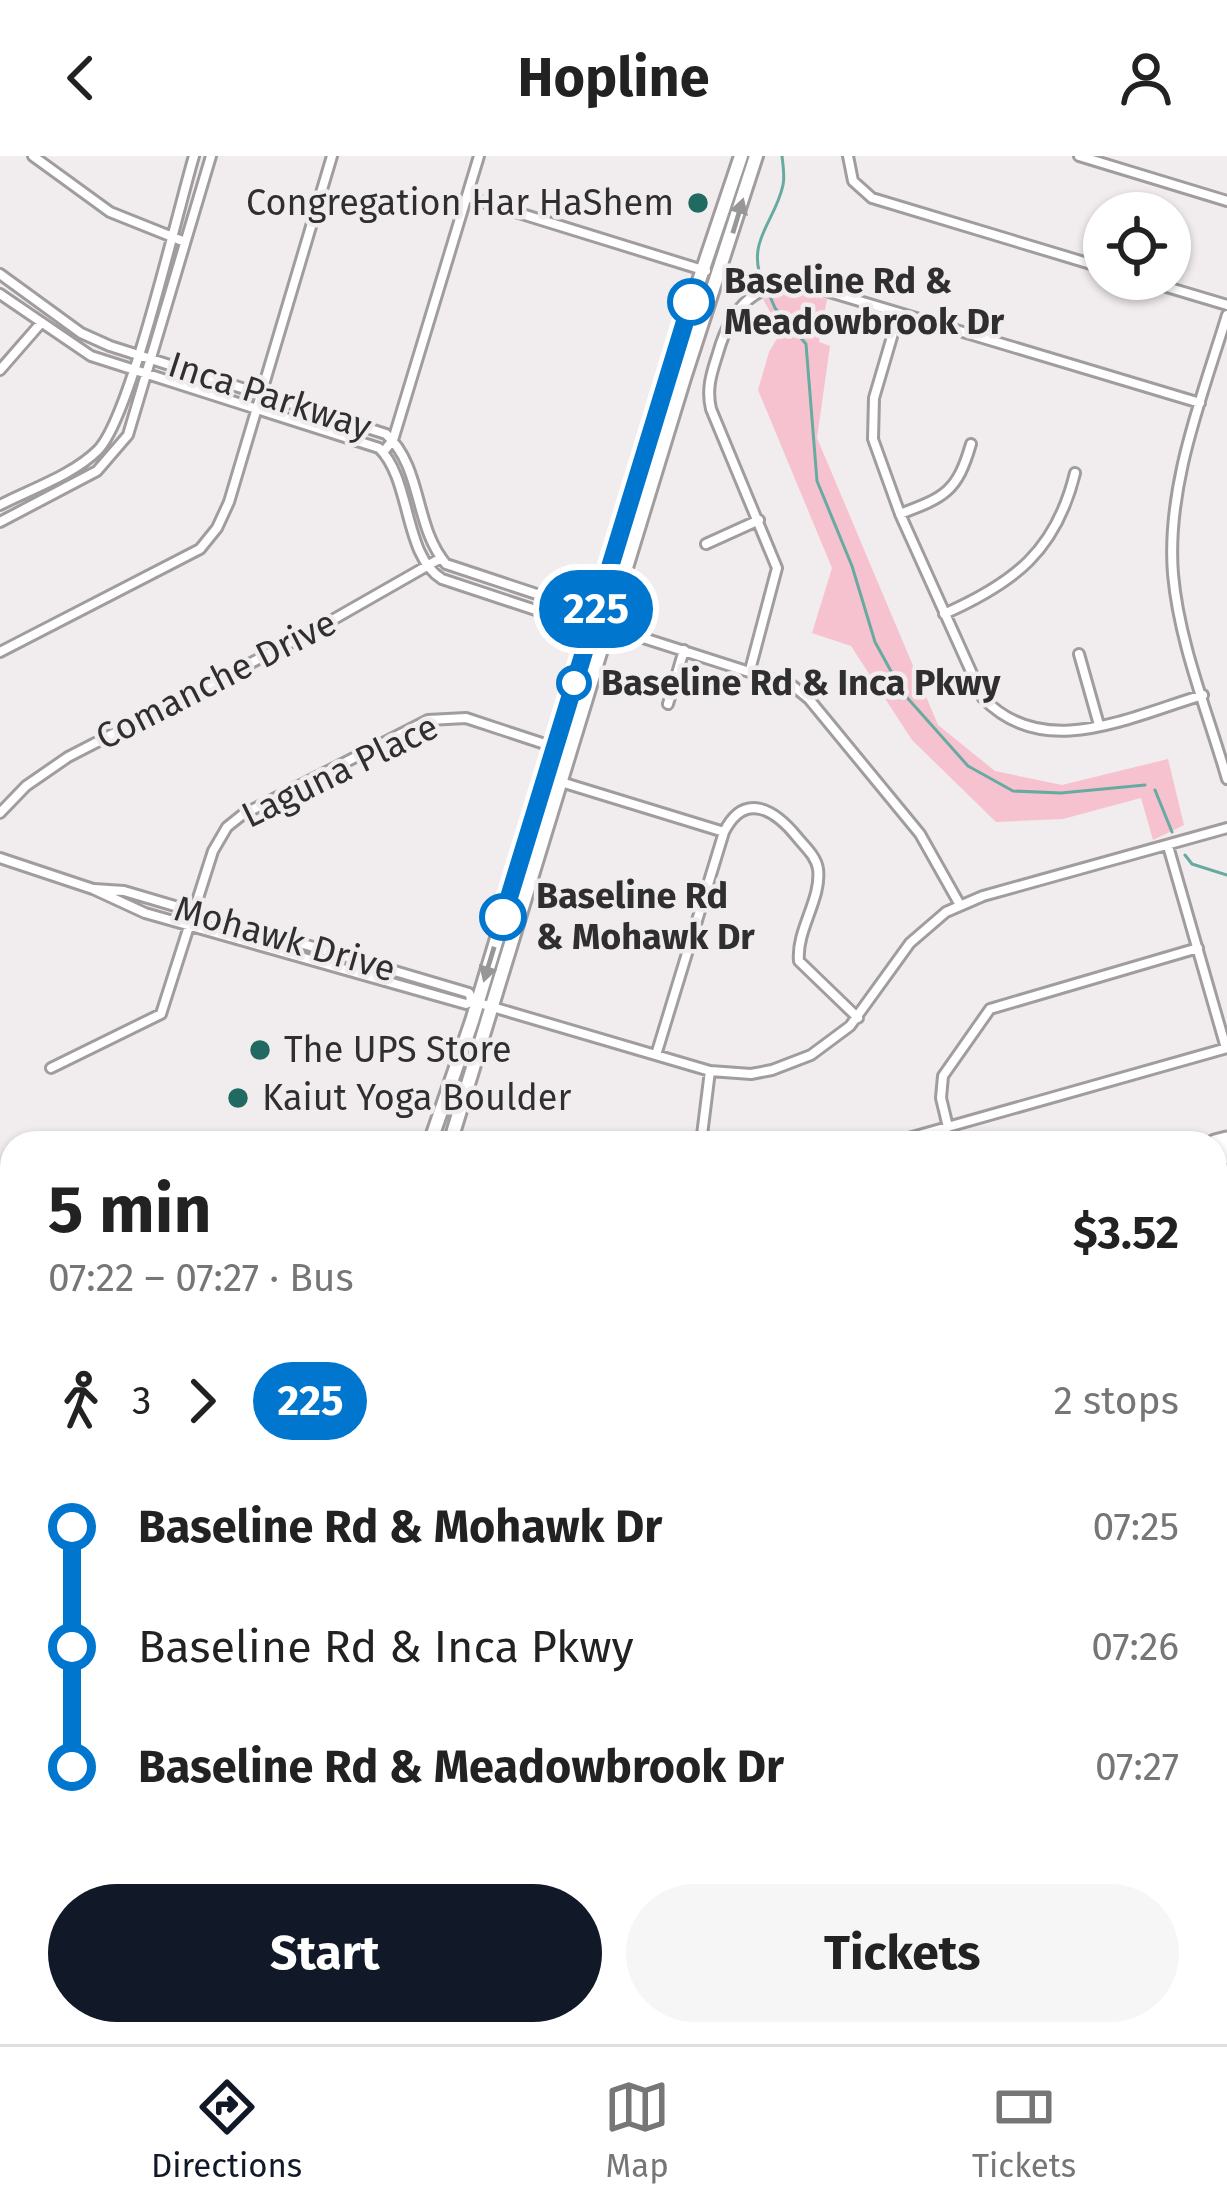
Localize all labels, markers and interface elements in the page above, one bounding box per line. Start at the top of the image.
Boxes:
icon: back [48,45,114,111]
icon: person [1113,45,1179,111]
text: Hopline [518,46,709,110]
place label: Congregation Har HaShem [246,181,674,225]
marker: Congregation Har HaShem [685,190,711,216]
map controls [1083,192,1191,300]
button: locate [1083,192,1191,300]
one-way arrow [730,197,748,234]
place label: Baseline Rd & Meadowbrook Dr [724,259,1005,344]
marker: Baseline Rd & Meadowbrook Dr [669,280,713,324]
street label: Inca Parkway [163,343,377,450]
line badge: 225 [527,570,665,648]
text: 225 [563,584,629,634]
street label: Comanche Drive [88,600,344,760]
place label: Baseline Rd & Inca Pkwy [601,661,1001,705]
marker: Baseline Rd & Inca Pkwy [558,667,590,699]
street label: Laguna Place [235,705,445,837]
place label: Baseline Rd & Mohawk Dr [536,874,755,959]
street label: Mohawk Drive [169,886,401,992]
marker: Baseline Rd & Mohawk Dr [481,895,525,939]
one-way arrow [479,946,497,983]
place label: The UPS Store [284,1028,512,1072]
marker: The UPS Store [247,1037,273,1063]
place label: Kaiut Yoga Boulder [262,1076,571,1120]
marker: Kaiut Yoga Boulder [225,1085,251,1111]
text: 5 min [48,1170,211,1249]
text: $3.52 [1073,1206,1179,1260]
text: 07:22 – 07:27 · Bus [48,1255,354,1301]
icon: walk [48,1368,114,1434]
icon: forward [169,1368,235,1434]
text: 225 [277,1376,343,1426]
text: 3 [132,1378,151,1424]
text: 2 stops [1053,1378,1179,1424]
text: Baseline Rd & Mohawk Dr [138,1500,662,1554]
text: 07:25 [1092,1504,1179,1550]
text: Baseline Rd & Inca Pkwy [138,1620,634,1674]
text: 07:26 [1091,1624,1179,1670]
text: Baseline Rd & Meadowbrook Dr [138,1740,784,1794]
text: 07:27 [1095,1744,1179,1790]
button: Start [48,1884,602,2022]
button: Tickets [626,1884,1179,2022]
tab: Directions [151,2074,302,2186]
tab: Map [604,2074,670,2186]
tab: Tickets [972,2074,1076,2186]

